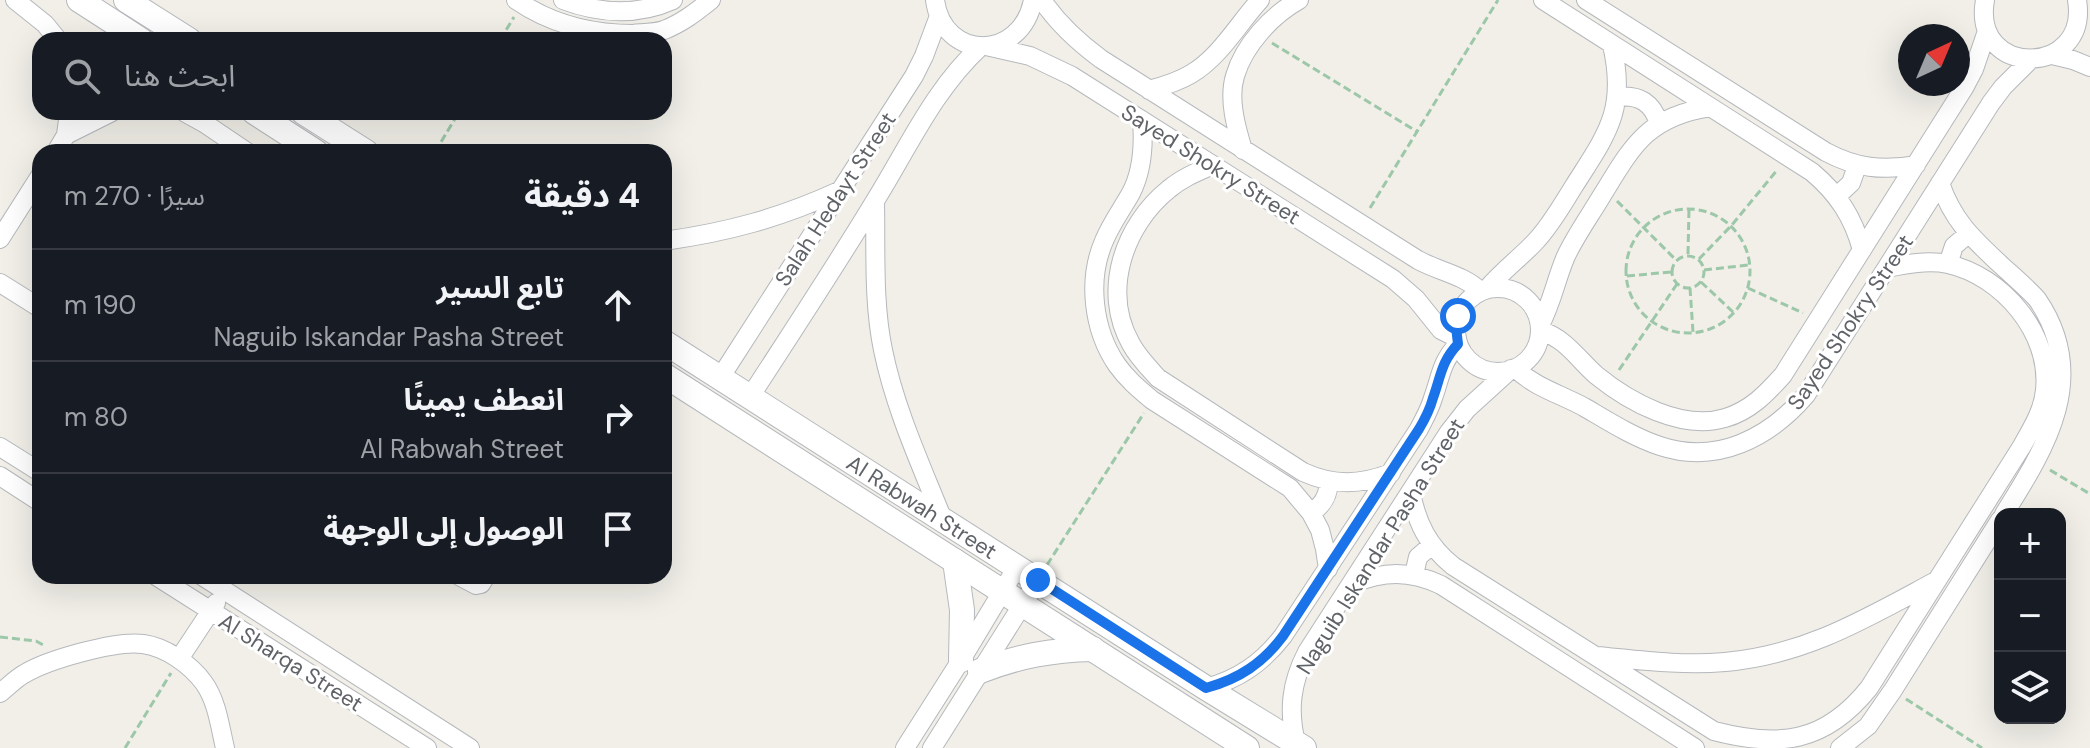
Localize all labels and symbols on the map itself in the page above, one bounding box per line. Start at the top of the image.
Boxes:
north arrow [1898,24,1970,96]
street label: Sayed Shokry Street [1116,98,1306,231]
street label: Salah Hedayt Street [768,107,903,292]
street label: Sayed Shokry Street [1781,229,1920,416]
route start [1440,298,1476,334]
street label: Naguib Iskandar Pasha Street [1290,413,1471,680]
street label: Al Rabwah Street [841,448,1002,566]
route end [1020,562,1056,598]
street label: Al Sharqa Street [213,607,368,718]

